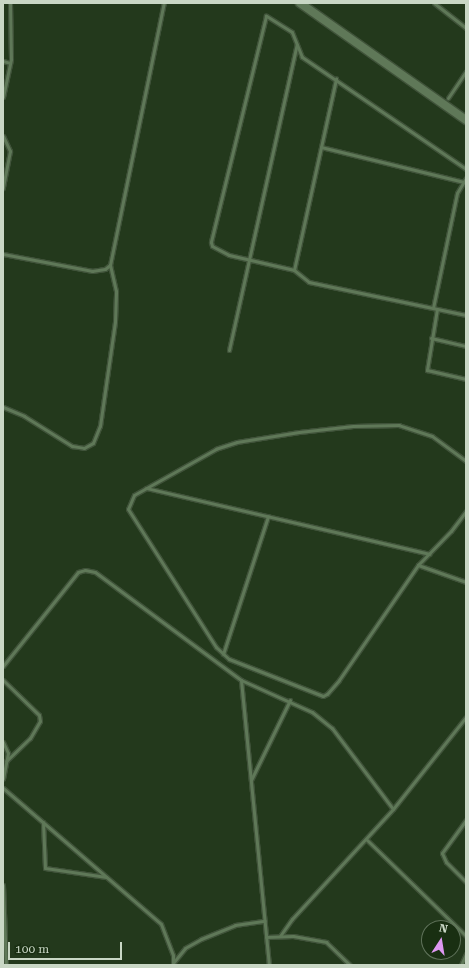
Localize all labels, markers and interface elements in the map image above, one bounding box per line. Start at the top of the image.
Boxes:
north arrow [421,920,461,960]
text: N [438,922,449,936]
scale bar [10,934,124,960]
text: 100 m [15,942,49,956]

